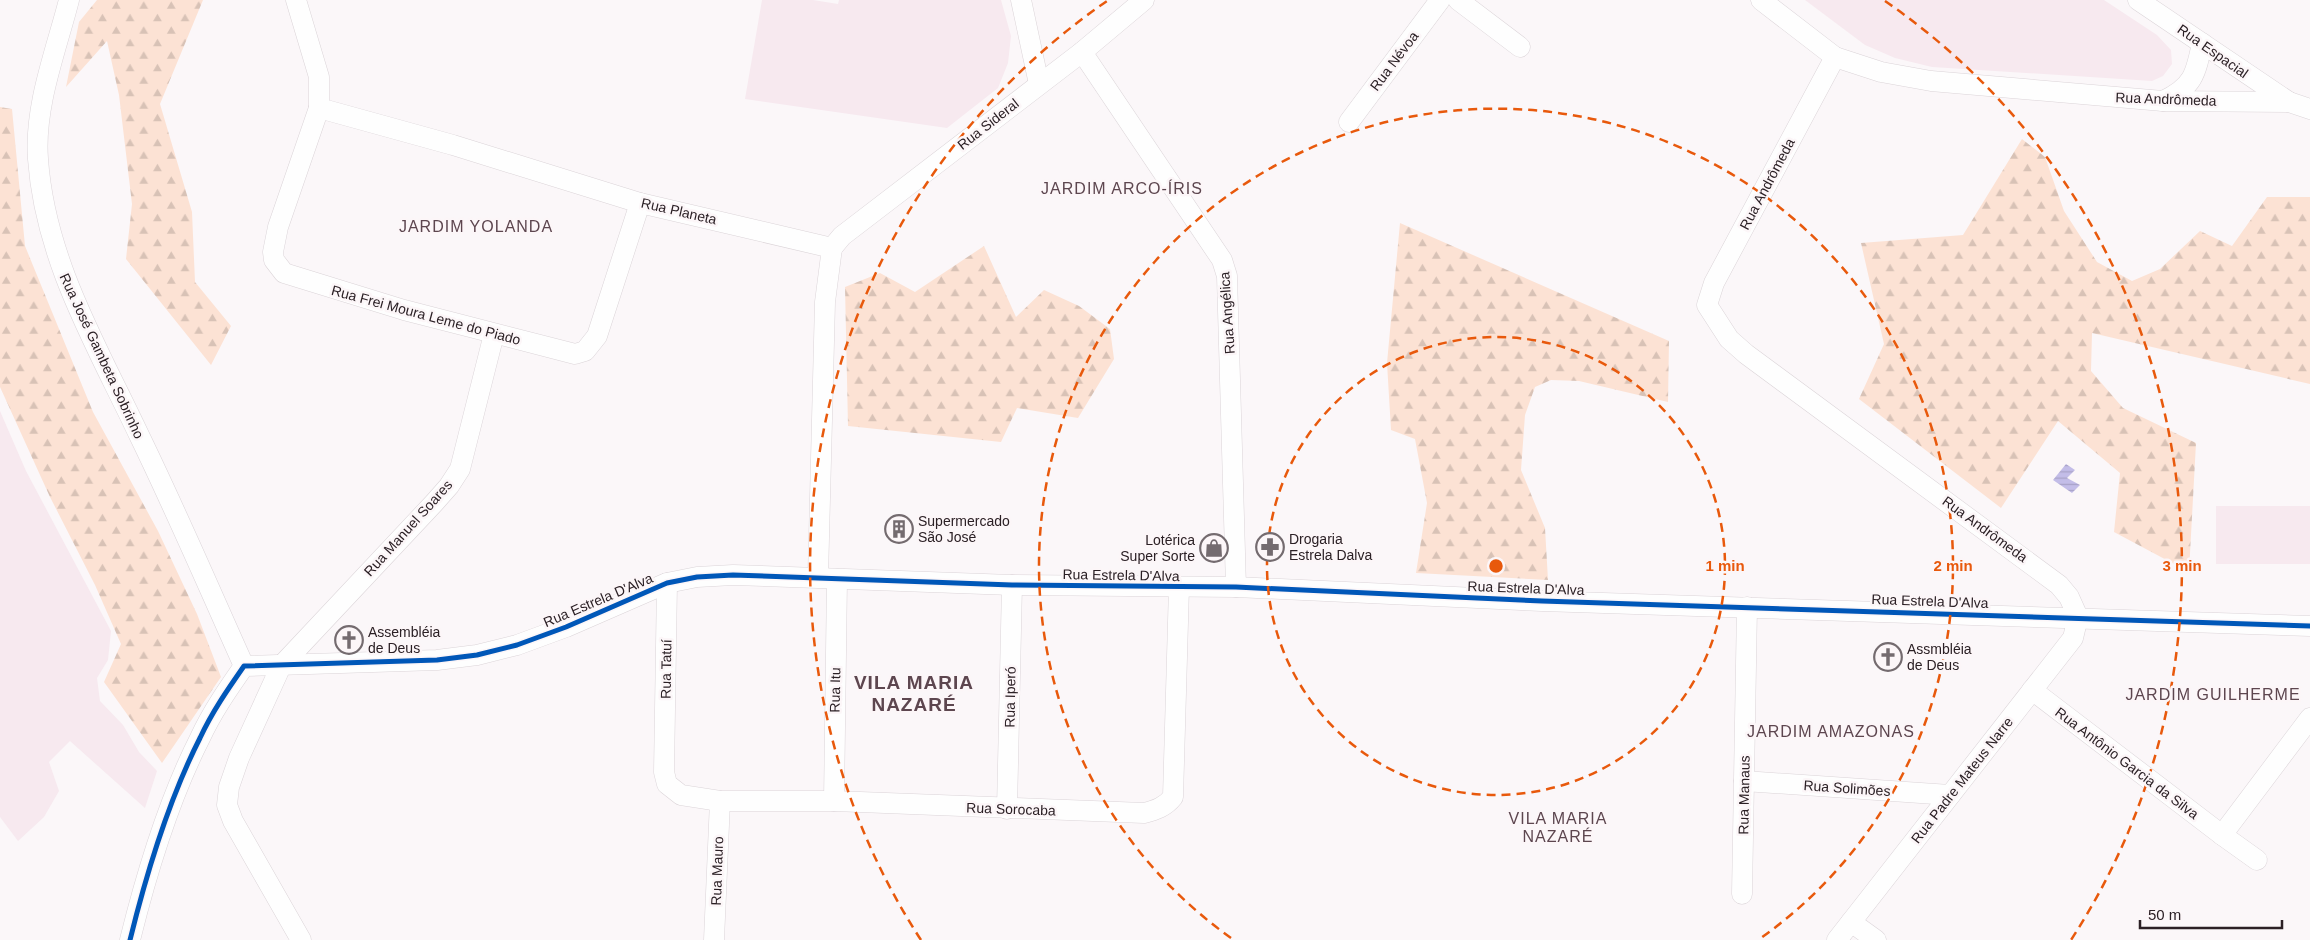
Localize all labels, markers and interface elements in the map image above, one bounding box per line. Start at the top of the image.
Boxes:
street label: Rua Espacial [2175,21,2251,81]
street label: Rua Névoa [1367,28,1422,94]
street label: Rua Andrômeda [2115,89,2217,109]
street label: Rua Sideral [954,95,1022,153]
street label: Rua Andrômeda [1736,135,1798,232]
district label: JARDIM ARCO-ÍRIS [1041,179,1203,197]
street label: Rua Planeta [640,195,719,228]
district label: JARDIM YOLANDA [399,218,553,235]
street label: Rua José Gambeta Sobrinho [57,271,147,441]
street label: Rua Angélica [1216,271,1238,355]
street label: Rua Frei Moura Leme do Piado [330,282,523,348]
street label: Rua Manuel Soares [361,477,455,579]
street label: Rua Andrômeda [1939,493,2031,565]
place label: Supermercado São José [918,513,1010,545]
building icon: Supermercado São José [884,514,914,544]
place label: Drogaria Estrela Dalva [1289,531,1372,563]
place label: Lotérica Super Sorte [1120,532,1195,564]
pharmacy icon: Drogaria Estrela Dalva [1255,532,1285,562]
shop icon: Lotérica Super Sorte [1199,533,1229,563]
centre of rings [1487,557,1505,575]
text: 1 min [1705,557,1745,574]
text: 2 min [1933,557,1973,574]
text: 3 min [2162,557,2202,574]
street label: Rua Estrela D'Alva [1062,566,1180,584]
street label: Rua Estrela D'Alva [541,570,655,630]
street label: Rua Estrela D'Alva [1467,578,1585,598]
street label: Rua Estrela D'Alva [1871,591,1989,611]
place label: Assembléia de Deus [368,624,441,656]
church icon: Assembléia de Deus [334,625,364,655]
street label: Rua Tatuí [657,639,675,699]
place label: Assmbléia de Deus [1907,641,1972,673]
church icon: Assmbléia de Deus [1873,642,1903,672]
street label: Rua Iperó [1001,666,1019,728]
street label: Rua Itu [827,667,843,713]
district label: VILA MARIA NAZARÉ [854,672,974,715]
district label: JARDIM GUILHERME [2125,686,2301,703]
street label: Rua Antônio Garcia da Silva [2052,704,2202,822]
street label: Rua Padre Mateus Narre [1908,714,2016,846]
district label: JARDIM AMAZONAS [1747,723,1915,740]
street label: Rua Manaus [1735,755,1753,835]
street label: Rua Solimões [1803,777,1891,799]
street label: Rua Sorocaba [966,799,1056,819]
district label: VILA MARIA NAZARÉ [1509,810,1607,845]
street label: Rua Mauro [708,836,726,906]
scale bar [2140,898,2282,930]
text: 50 m [2148,906,2181,923]

